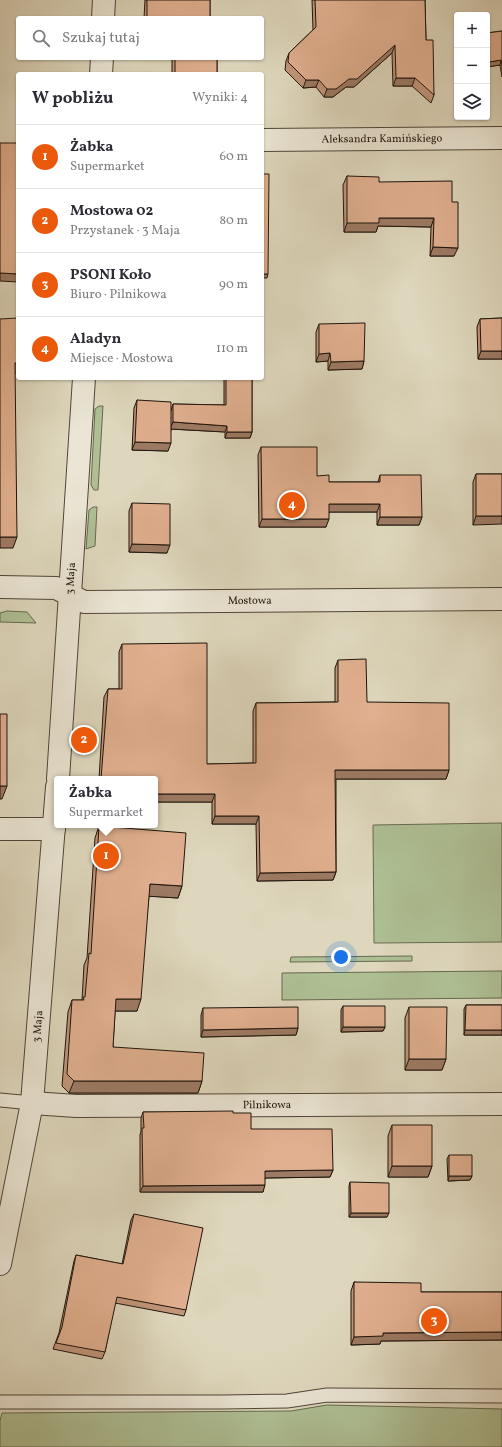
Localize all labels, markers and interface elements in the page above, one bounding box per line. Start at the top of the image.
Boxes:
map controls [454,12,490,120]
button: + [454,12,490,48]
search box [16,16,264,60]
icon: search [30,27,52,49]
text: Szukaj tutaj [62,28,140,49]
button: − [454,48,490,84]
button: layers [454,84,490,120]
text: W pobliżu [32,87,113,110]
text: Wyniki: 4 [192,89,248,107]
street label: Aleksandra Kamińskiego [321,131,443,147]
text: Żabka [70,137,114,158]
text: 1 [42,148,48,166]
text: 60 m [220,148,248,166]
text: Supermarket [70,158,145,176]
text: Mostowa 02 [70,201,153,222]
text: 2 [42,212,48,230]
text: 80 m [219,212,248,230]
text: Przystanek · 3 Maja [70,222,180,240]
text: PSONI Koło [70,265,151,286]
text: 3 [42,276,48,294]
text: 90 m [219,276,248,294]
text: Biuro · Pilnikowa [70,286,167,304]
text: Aladyn [70,329,121,350]
text: 4 [41,340,49,358]
text: 110 m [216,340,248,358]
text: Miejsce · Mostowa [70,350,173,368]
pin: 4 [279,490,305,520]
street label: 3 Maja [62,561,80,595]
street label: Mostowa [228,593,272,608]
pin: 2 [71,725,97,755]
popup [54,776,158,828]
text: Żabka [69,783,112,804]
text: Supermarket [69,804,143,822]
pin: 1 [93,841,119,871]
your location [331,947,351,967]
street label: 3 Maja [29,1009,47,1043]
street label: Pilnikowa [243,1097,292,1113]
pin: 3 [421,1306,447,1336]

